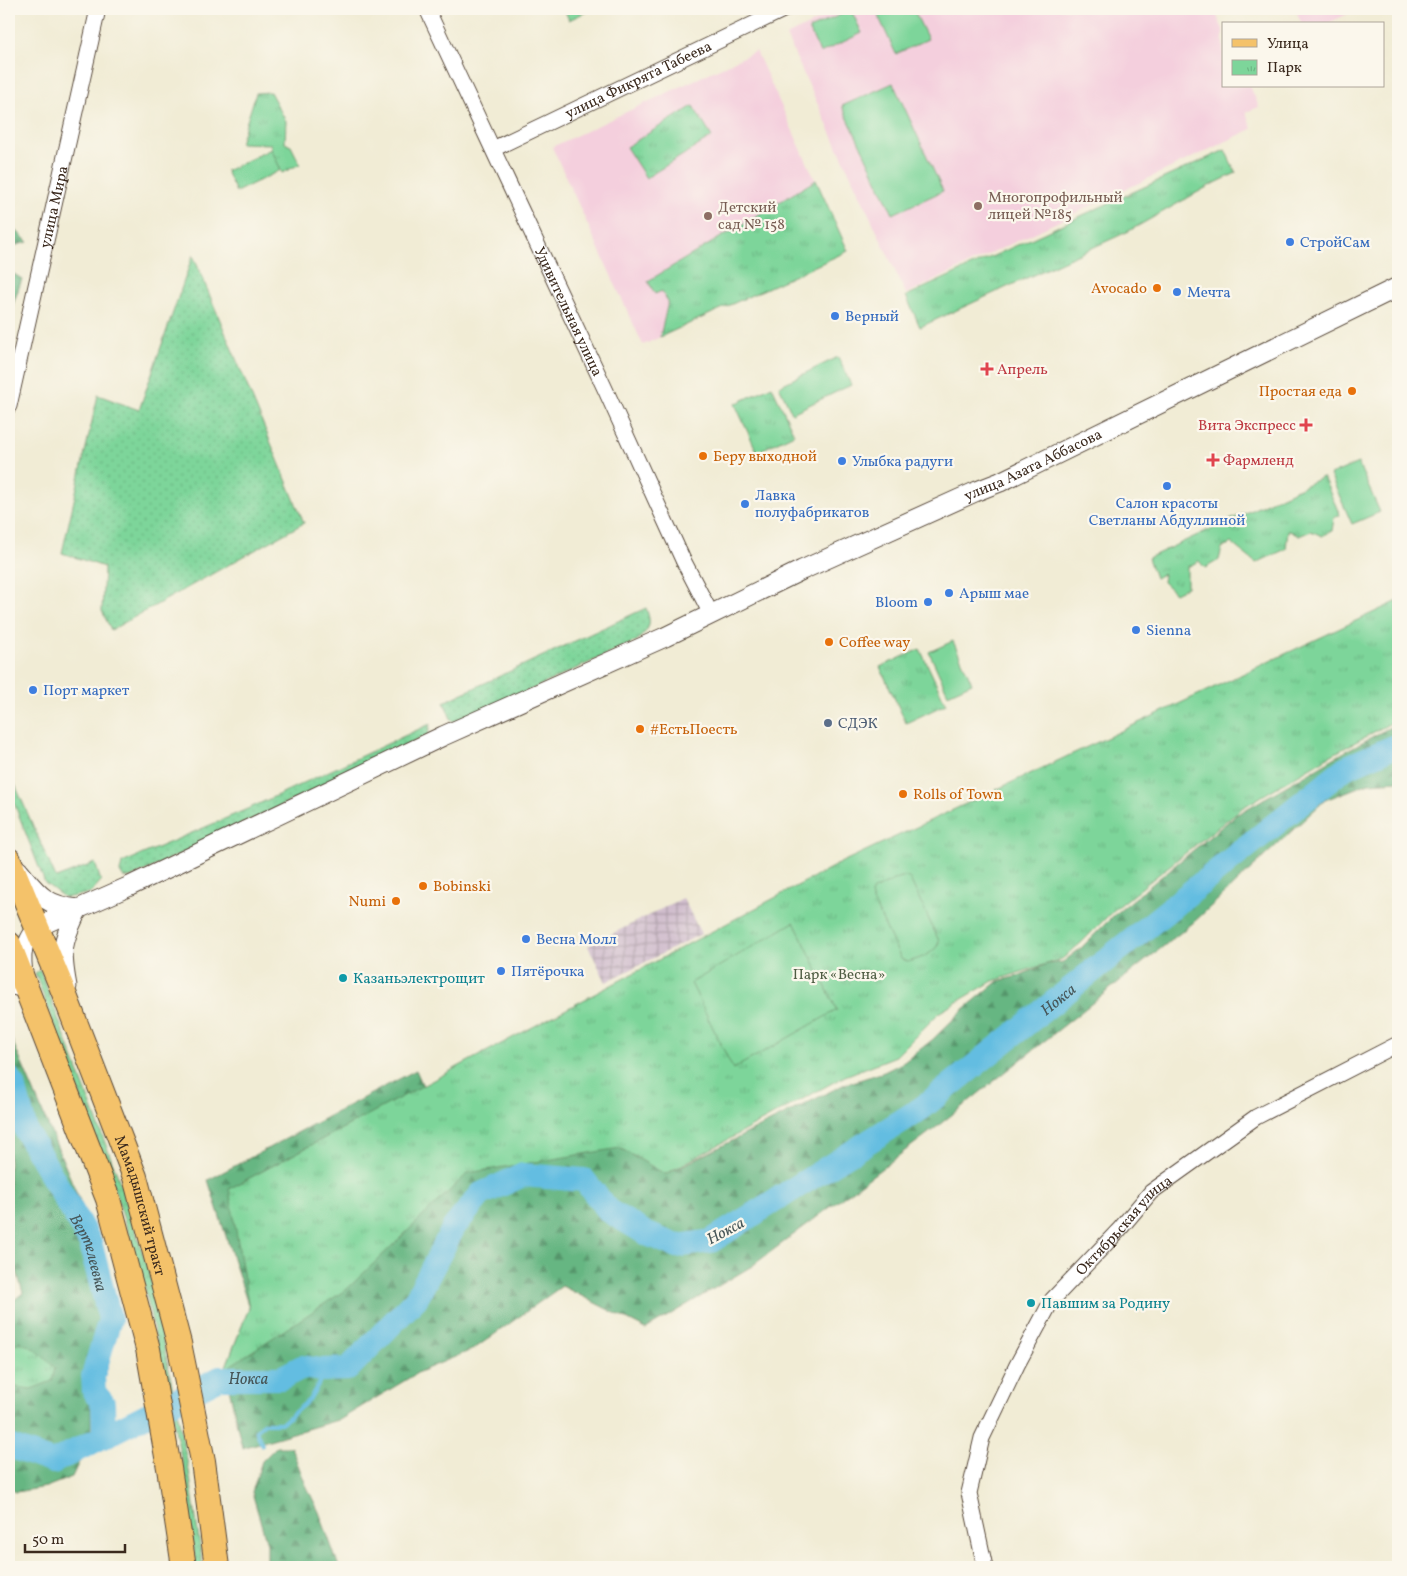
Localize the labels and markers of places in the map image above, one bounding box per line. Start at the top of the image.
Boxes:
place label: Многопрофильный лицей №185 [988,188,1123,226]
place label: Детский сад № 158 [718,198,785,236]
marker: Многопрофильный лицей №185 [972,200,984,212]
marker: Детский сад № 158 [702,210,714,222]
place label: СтройСам [1300,233,1370,254]
marker: СтройСам [1284,236,1296,248]
place label: Avocado [1091,279,1147,300]
marker: Avocado [1151,282,1163,294]
place label: Мечта [1187,283,1231,304]
marker: Мечта [1171,286,1183,298]
place label: Верный [845,307,899,328]
marker: Верный [829,310,841,322]
place label: Апрель [997,360,1048,381]
marker: Апрель [981,363,993,375]
place label: Простая еда [1259,382,1342,403]
marker: Простая еда [1346,385,1358,397]
place label: Вита Экспресс [1198,416,1296,437]
marker: Вита Экспресс [1300,419,1312,431]
place label: Беру выходной [713,447,817,468]
marker: Беру выходной [697,450,709,462]
place label: Фармленд [1223,451,1294,472]
place label: Улыбка радуги [852,452,953,473]
marker: Фармленд [1207,454,1219,466]
marker: Улыбка радуги [836,455,848,467]
marker: Салон красоты Светланы Абдуллиной [1161,480,1173,492]
place label: Лавка полуфабрикатов [755,486,869,524]
place label: Салон красоты Светланы Абдуллиной [1089,494,1245,532]
marker: Лавка полуфабрикатов [739,498,751,510]
place label: Арыш мае [959,584,1029,605]
marker: Арыш мае [943,587,955,599]
place label: Bloom [875,593,918,614]
marker: Bloom [922,596,934,608]
place label: Sienna [1146,621,1191,642]
marker: Sienna [1130,624,1142,636]
place label: Coffee way [839,633,910,654]
marker: Coffee way [823,636,835,648]
place label: Порт маркет [43,681,130,702]
marker: Порт маркет [27,684,39,696]
place label: СДЭК [838,714,878,735]
marker: СДЭК [822,717,834,729]
place label: #ЕстьПоесть [650,720,738,741]
marker: #ЕстьПоесть [634,723,646,735]
place label: Rolls of Town [913,785,1003,806]
marker: Rolls of Town [897,788,909,800]
place label: Bobinski [433,877,491,898]
marker: Bobinski [417,880,429,892]
place label: Numi [349,892,386,913]
marker: Numi [390,895,402,907]
place label: Весна Молл [536,930,617,951]
marker: Весна Молл [520,933,532,945]
place label: Пятёрочка [511,962,585,983]
marker: Пятёрочка [495,965,507,977]
place label: Казаньэлектрощит [353,969,485,990]
marker: Казаньэлектрощит [337,972,349,984]
place label: Павшим за Родину [1041,1294,1170,1315]
marker: Павшим за Родину [1025,1297,1037,1309]

